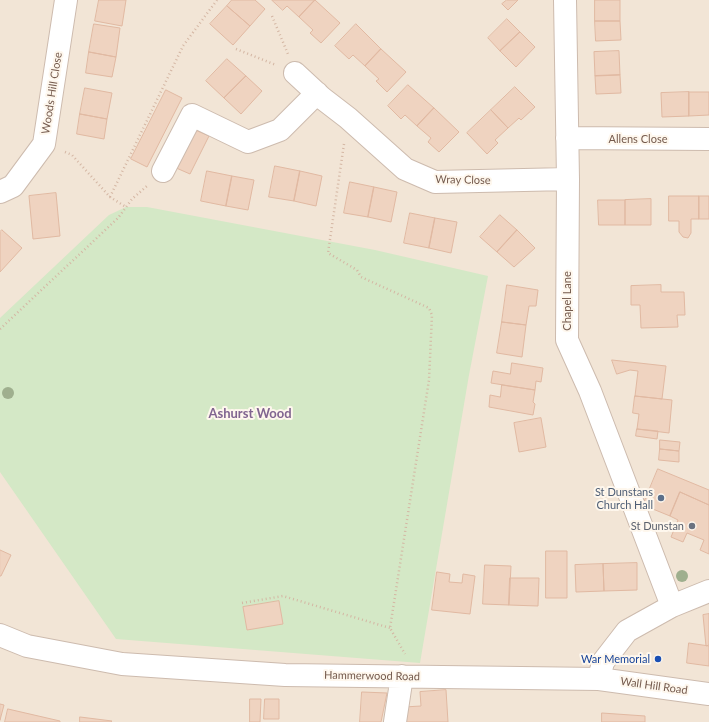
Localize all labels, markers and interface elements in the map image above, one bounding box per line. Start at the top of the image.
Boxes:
street label: Woods Hill Close [39,51,65,135]
street label: Allens Close [609,132,667,146]
street label: Wray Close [435,173,491,187]
street label: Chapel Lane [560,271,574,331]
district label: Ashurst Wood [208,406,292,422]
place label: St Dunstans Church Hall [595,485,653,511]
marker: St Dunstans Church Hall [656,493,666,503]
place label: St Dunstan [631,519,684,533]
marker: St Dunstan [687,521,697,531]
place label: War Memorial [581,652,650,666]
marker: War Memorial [653,654,663,664]
street label: Hammerwood Road [324,669,420,683]
street label: Wall Hill Road [620,675,688,697]

